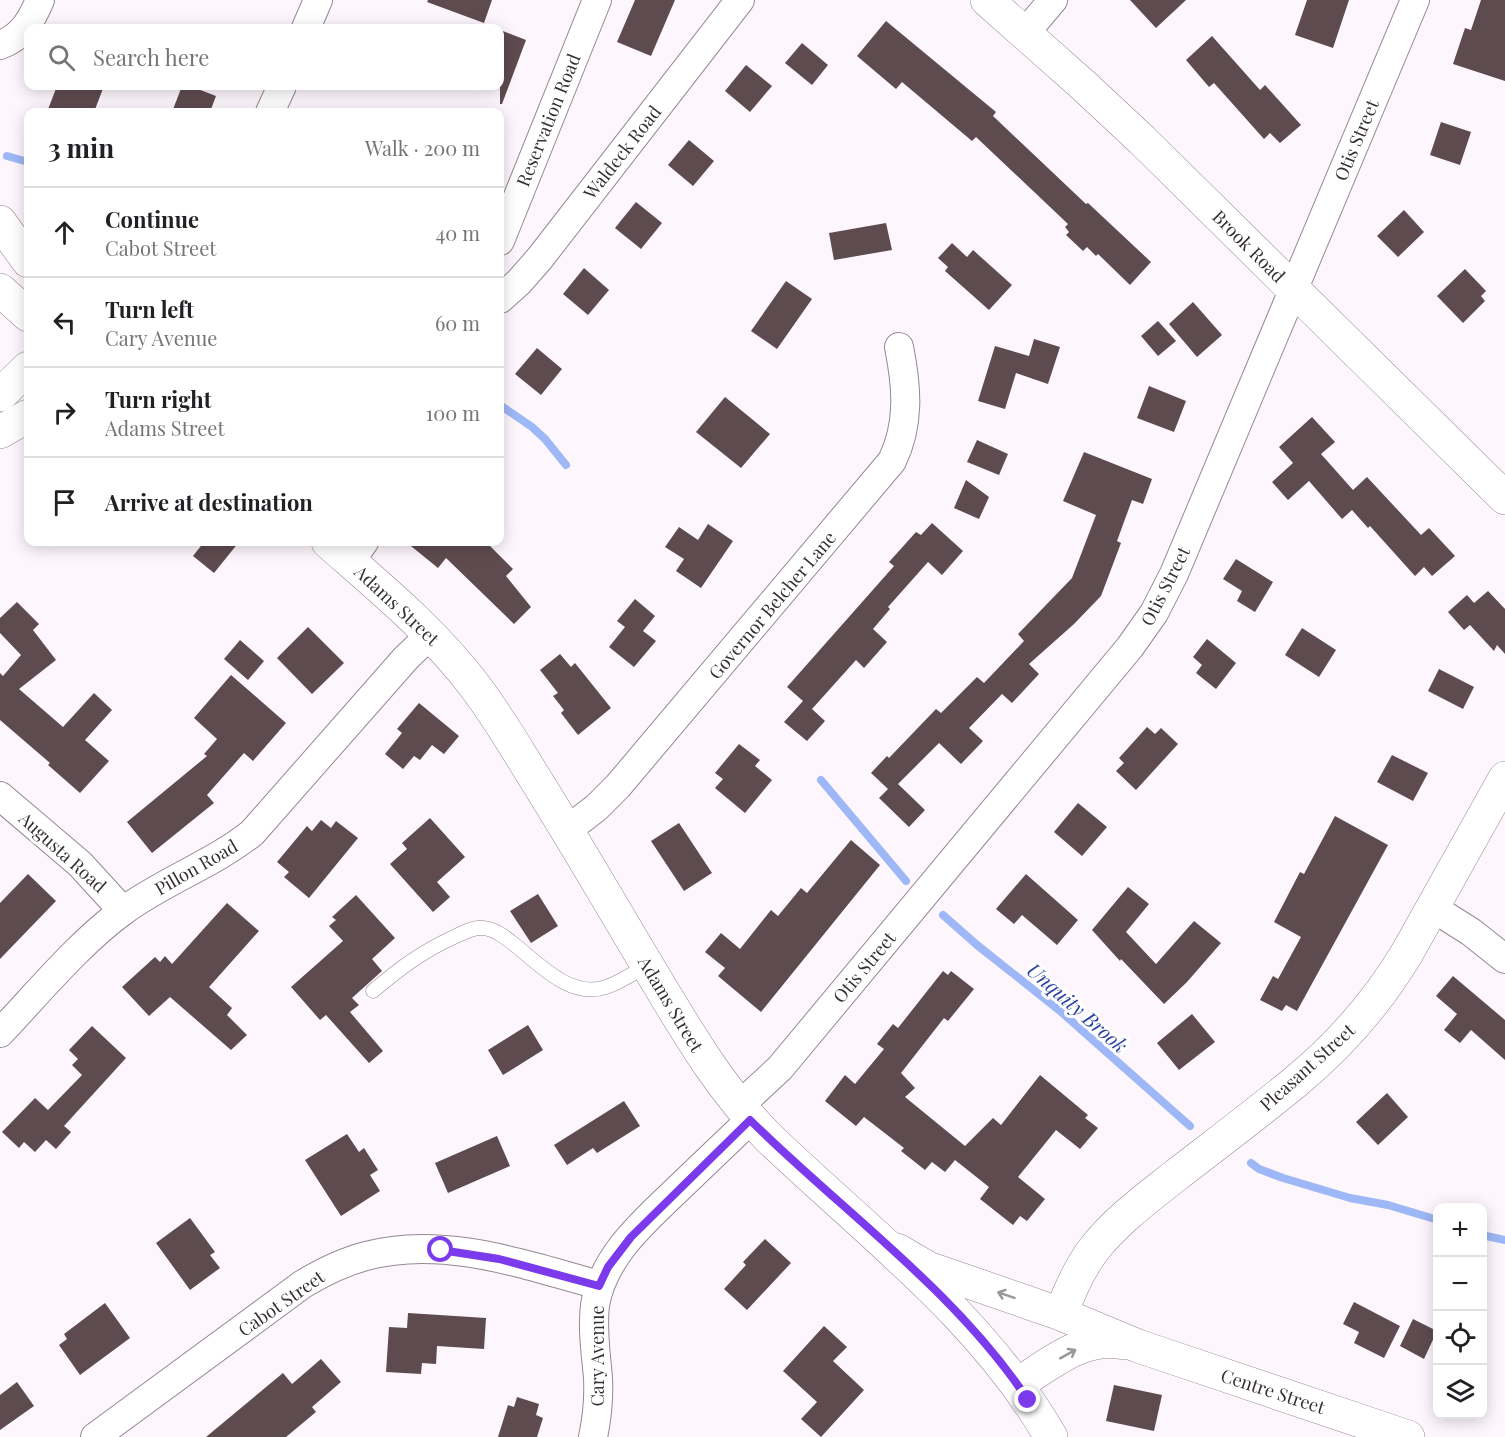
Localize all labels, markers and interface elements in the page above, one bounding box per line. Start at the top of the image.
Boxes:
search box [24,24,504,90]
icon: search [45,41,78,74]
text: Search here [93,42,209,72]
street label: Reservation Road [510,50,586,190]
street label: Otis Street [1328,95,1384,184]
street label: Waldeck Road [577,100,666,205]
text: 3 min [48,130,114,165]
text: Walk · 200 m [365,134,480,161]
text: Continue [105,204,199,234]
street label: Brook Road [1207,204,1291,288]
icon: ahead [48,216,81,249]
text: 40 m [435,219,480,246]
text: Cabot Street [105,234,216,261]
text: Turn left [105,294,194,324]
icon: left [48,306,81,339]
text: 60 m [435,309,480,336]
text: Cary Avenue [105,324,217,351]
text: Turn right [105,384,211,414]
icon: right [48,396,81,429]
text: 100 m [426,399,480,426]
text: Adams Street [105,414,225,441]
icon: arrive [48,486,81,519]
text: Arrive at destination [105,487,313,517]
street label: Governor Belcher Lane [703,526,841,684]
street label: Otis Street [1135,542,1195,630]
street label: Adams Street [349,559,445,651]
street label: Augusta Road [13,806,112,898]
street label: Pillon Road [150,833,242,900]
street label: Otis Street [827,926,901,1008]
street label: Adams Street [632,951,709,1057]
water label: Unquity Brook [1022,956,1134,1058]
street label: Pleasant Street [1254,1018,1360,1116]
map controls [1433,1203,1487,1419]
button: + [1433,1203,1487,1257]
route start [427,1236,453,1262]
button: − [1433,1257,1487,1311]
street label: Cabot Street [233,1264,329,1342]
one-way arrow [997,1288,1016,1299]
street label: Cary Avenue [585,1305,609,1407]
button: locate [1433,1311,1487,1365]
one-way arrow [1059,1348,1076,1360]
street label: Centre Street [1218,1363,1329,1419]
button: layers [1433,1365,1487,1419]
route end [1014,1386,1040,1412]

